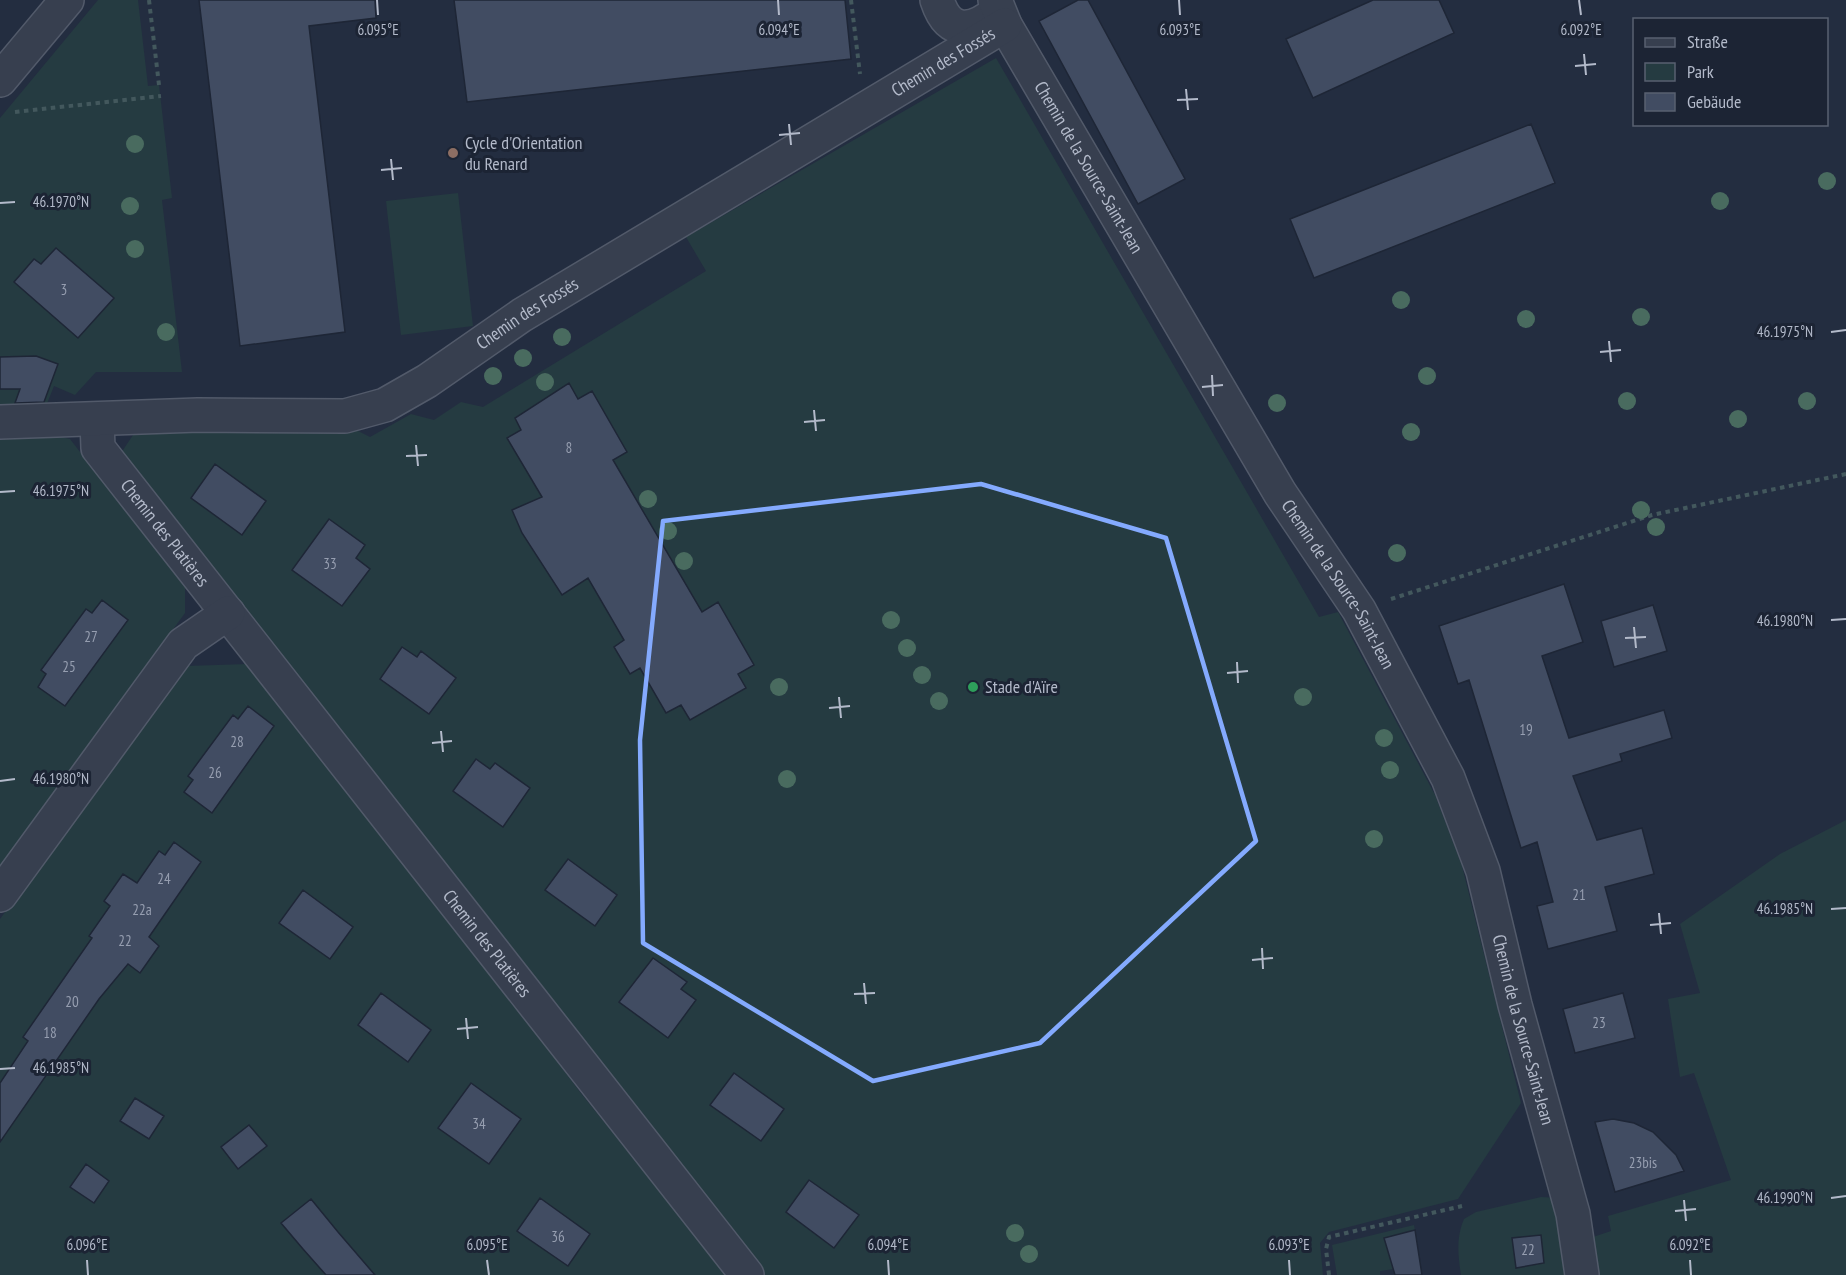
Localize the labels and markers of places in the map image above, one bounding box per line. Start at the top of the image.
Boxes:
place label: Cycle d'Orientation du Renard [465,131,582,175]
marker: Cycle d'Orientation du Renard [446,146,460,160]
place label: Stade d'Aïre [985,675,1058,698]
marker: Stade d'Aïre [966,680,980,694]

